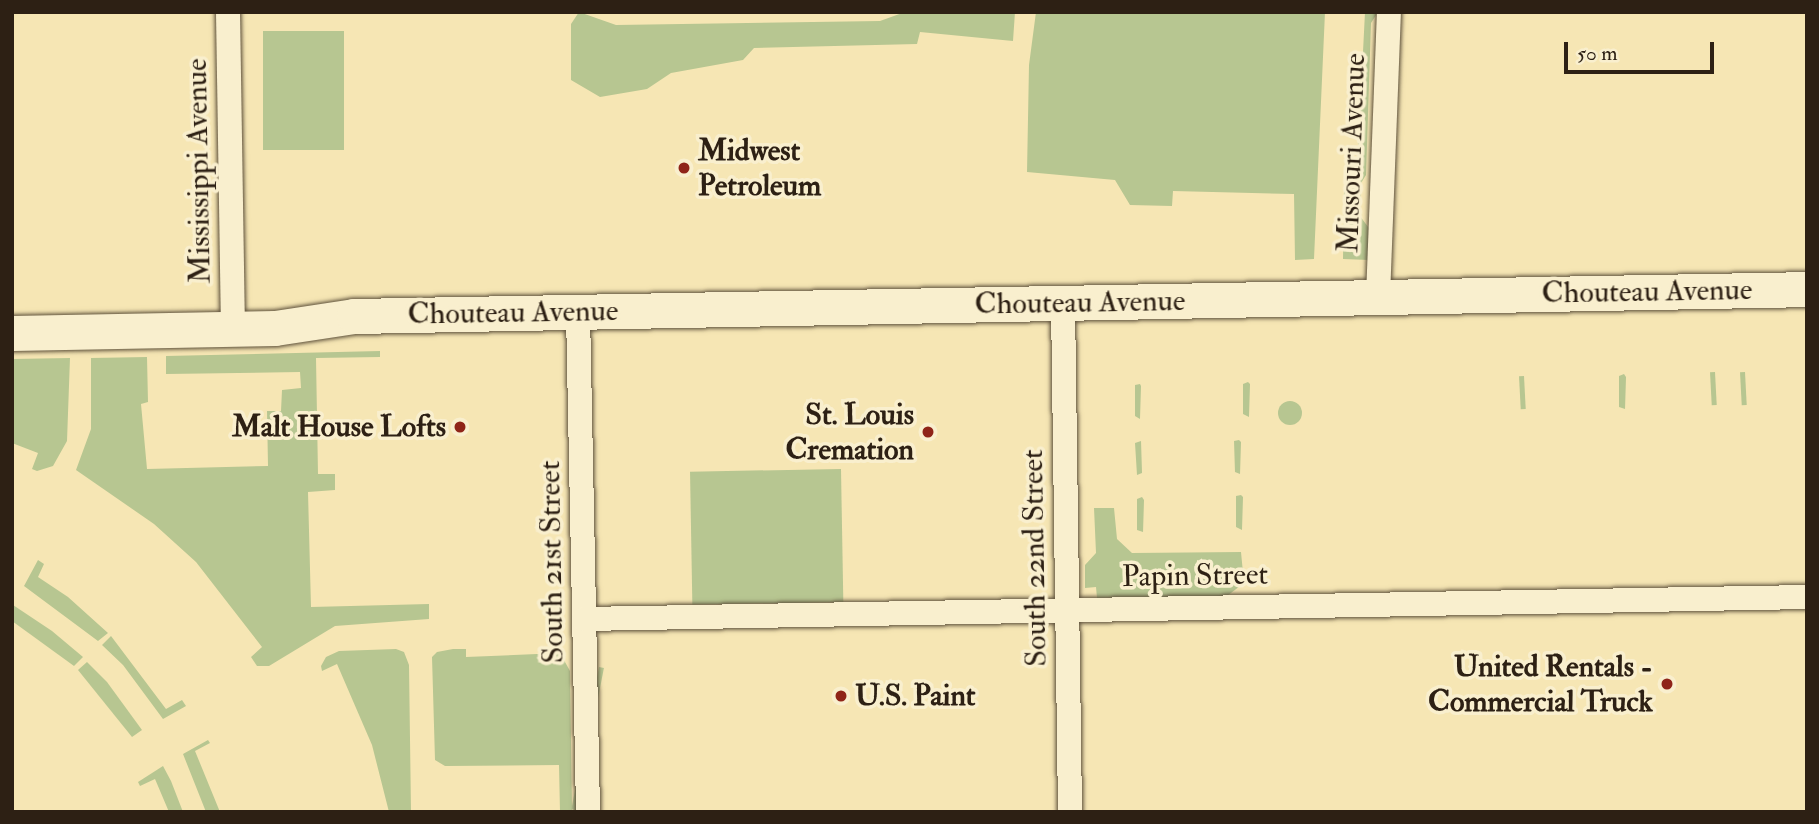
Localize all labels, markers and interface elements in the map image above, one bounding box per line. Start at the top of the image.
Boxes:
scale bar [1567,28,1717,72]
text: 50 m [1577,40,1618,67]
street label: Missouri Avenue [1331,53,1373,253]
street label: Mississippi Avenue [179,58,219,284]
place label: Midwest Petroleum [698,133,821,204]
marker: Midwest Petroleum [676,160,692,176]
street label: Chouteau Avenue [1541,272,1753,312]
street label: Chouteau Avenue [974,283,1186,323]
street label: Chouteau Avenue [407,293,619,333]
place label: St. Louis Cremation [786,397,914,467]
place label: Malt House Lofts [232,409,446,445]
marker: Malt House Lofts [452,419,468,435]
marker: St. Louis Cremation [920,424,936,440]
street label: South 22nd Street [1015,449,1055,667]
street label: South 21st Street [532,460,572,664]
street label: Papin Street [1122,557,1268,595]
place label: United Rentals - Commercial Truck [1428,649,1653,720]
marker: United Rentals - Commercial Truck [1659,676,1675,692]
place label: U.S. Paint [855,678,975,714]
marker: U.S. Paint [833,688,849,704]

